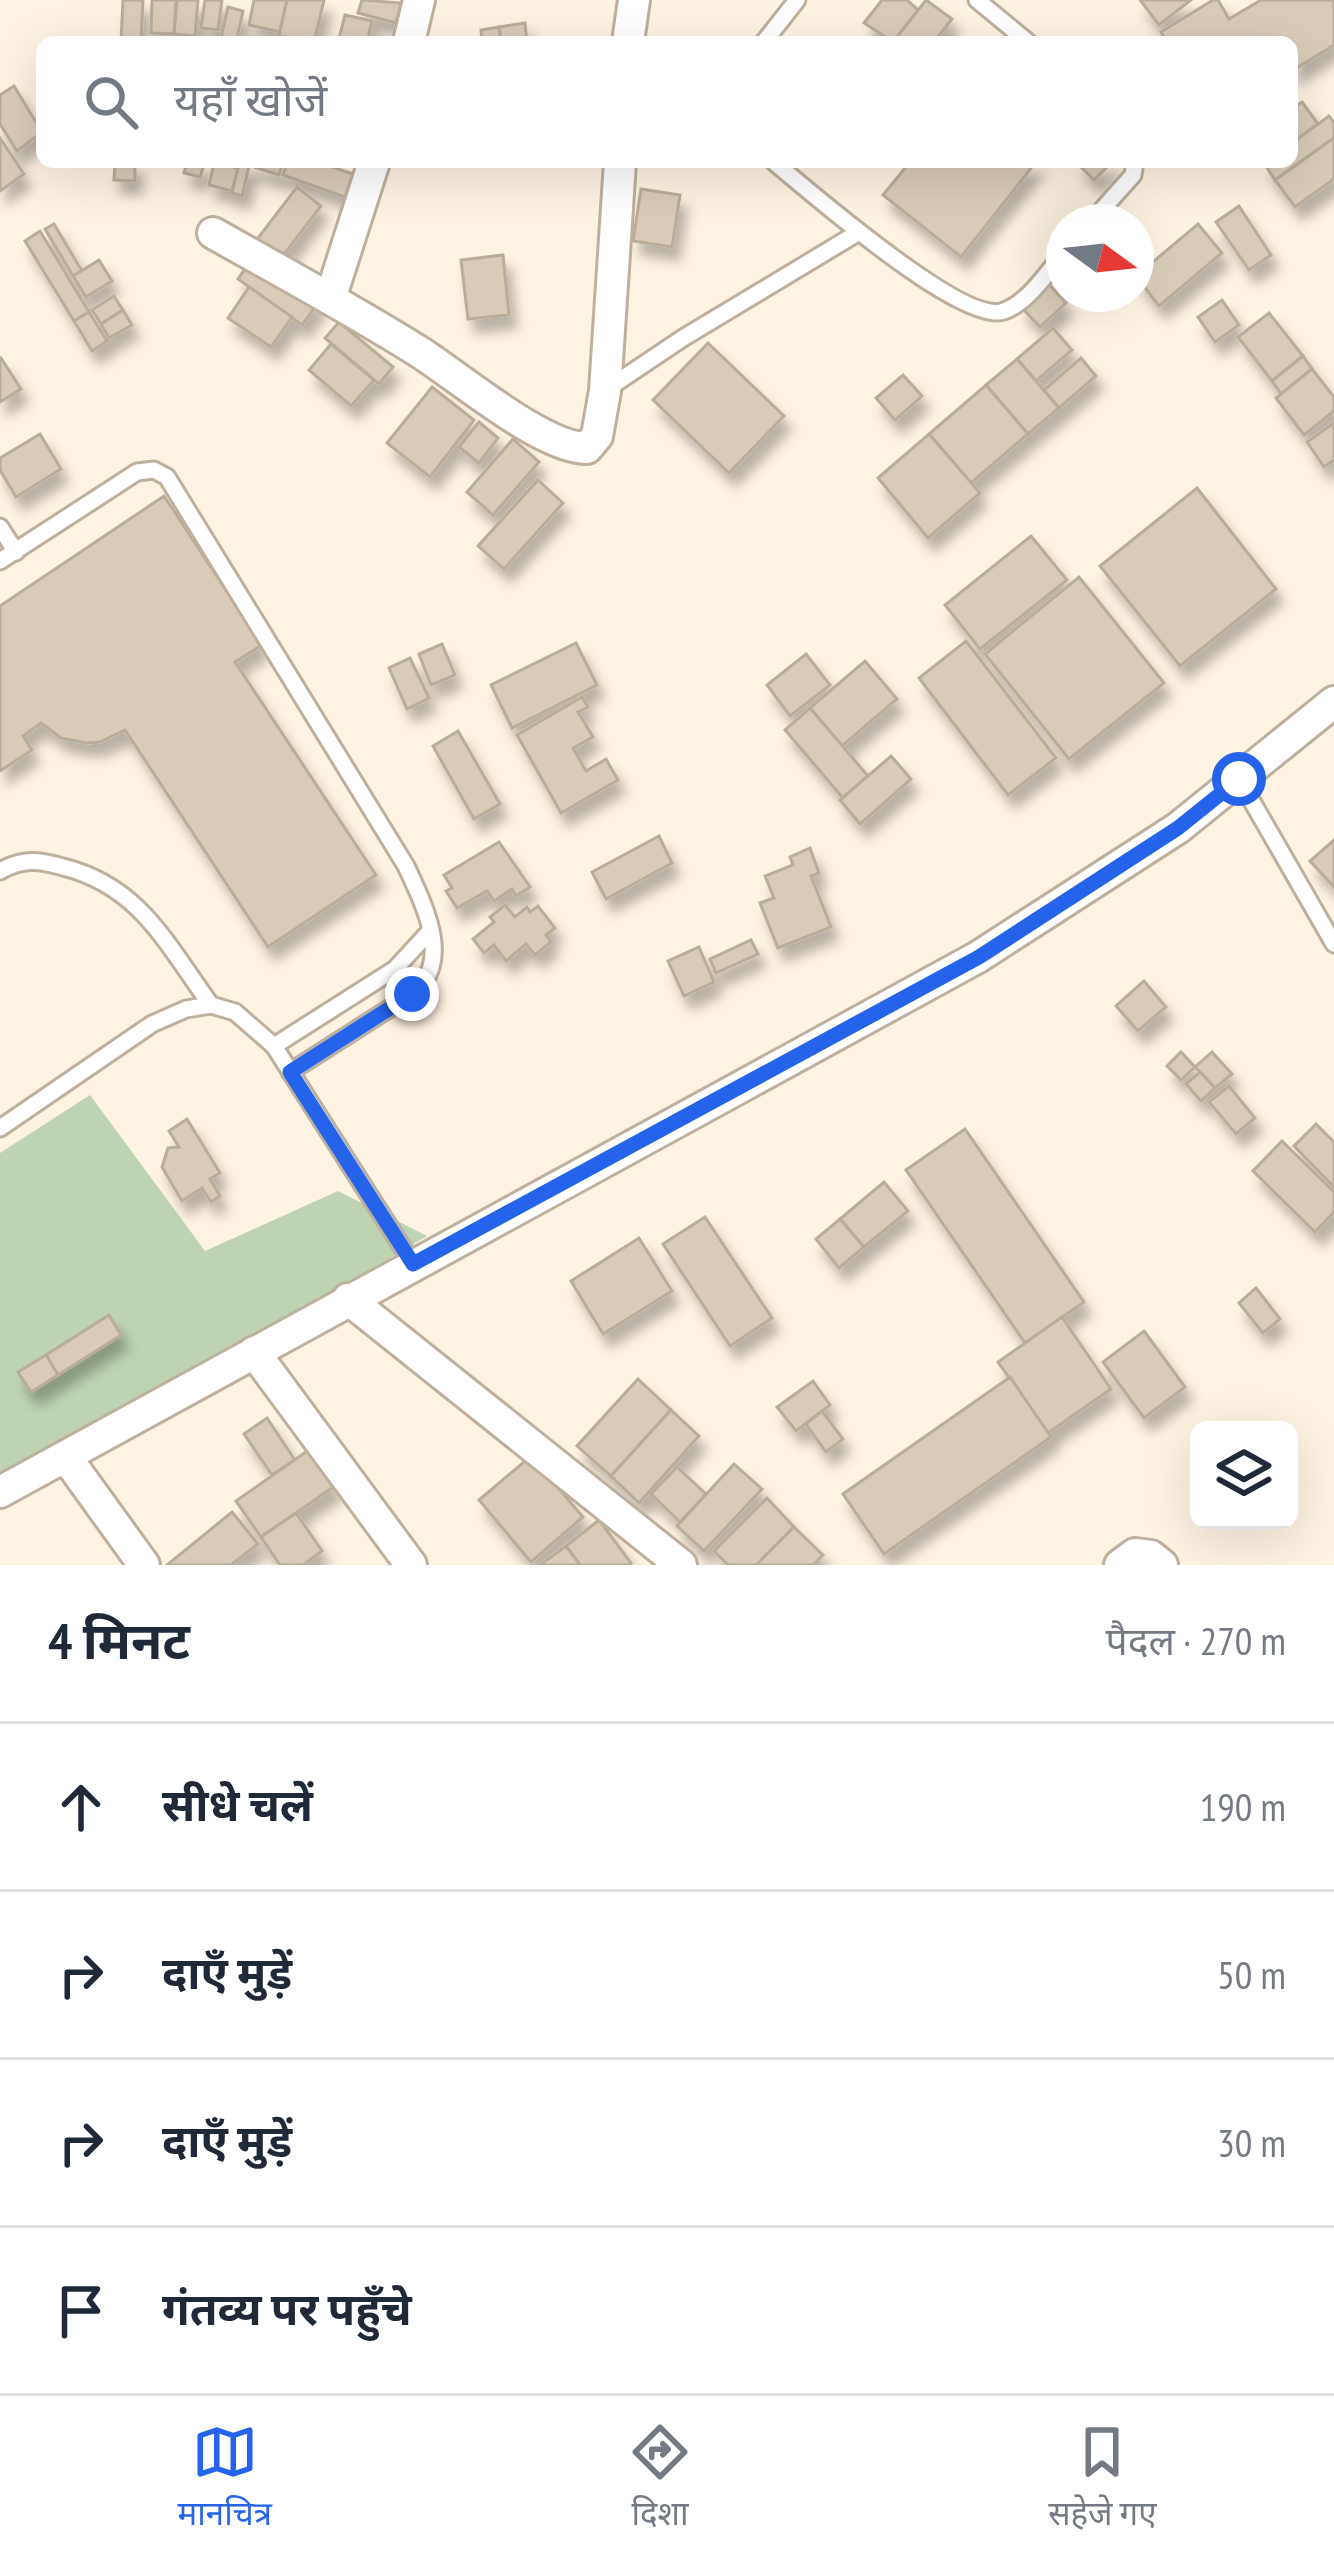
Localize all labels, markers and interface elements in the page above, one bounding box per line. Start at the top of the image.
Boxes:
search box [36,36,1298,168]
icon: search [78,69,144,135]
text: यहाँ खोजें [174,70,327,128]
north arrow [1046,204,1154,312]
route start [1212,752,1266,806]
route end [385,967,439,1021]
map controls [1190,1421,1298,1529]
button: layers [1190,1421,1298,1529]
text: 4 मिनट [48,1607,190,1673]
text: पैदल · 270 m [1106,1615,1286,1666]
icon: ahead [48,1774,114,1840]
text: सीधे चलें [162,1775,313,1833]
text: 190 m [1200,1781,1286,1832]
icon: right [48,1942,114,2008]
text: दाएँ मुड़ें [162,1943,292,2001]
text: 50 m [1217,1949,1286,2000]
icon: right [48,2110,114,2176]
text: दाएँ मुड़ें [162,2111,292,2169]
text: 30 m [1217,2117,1286,2168]
icon: arrive [48,2278,114,2344]
text: गंतव्य पर पहुँचे [162,2279,412,2337]
tab: मानचित्र [178,2419,272,2538]
tab: दिशा [627,2419,693,2538]
tab: सहेजे गए [1048,2419,1156,2538]

